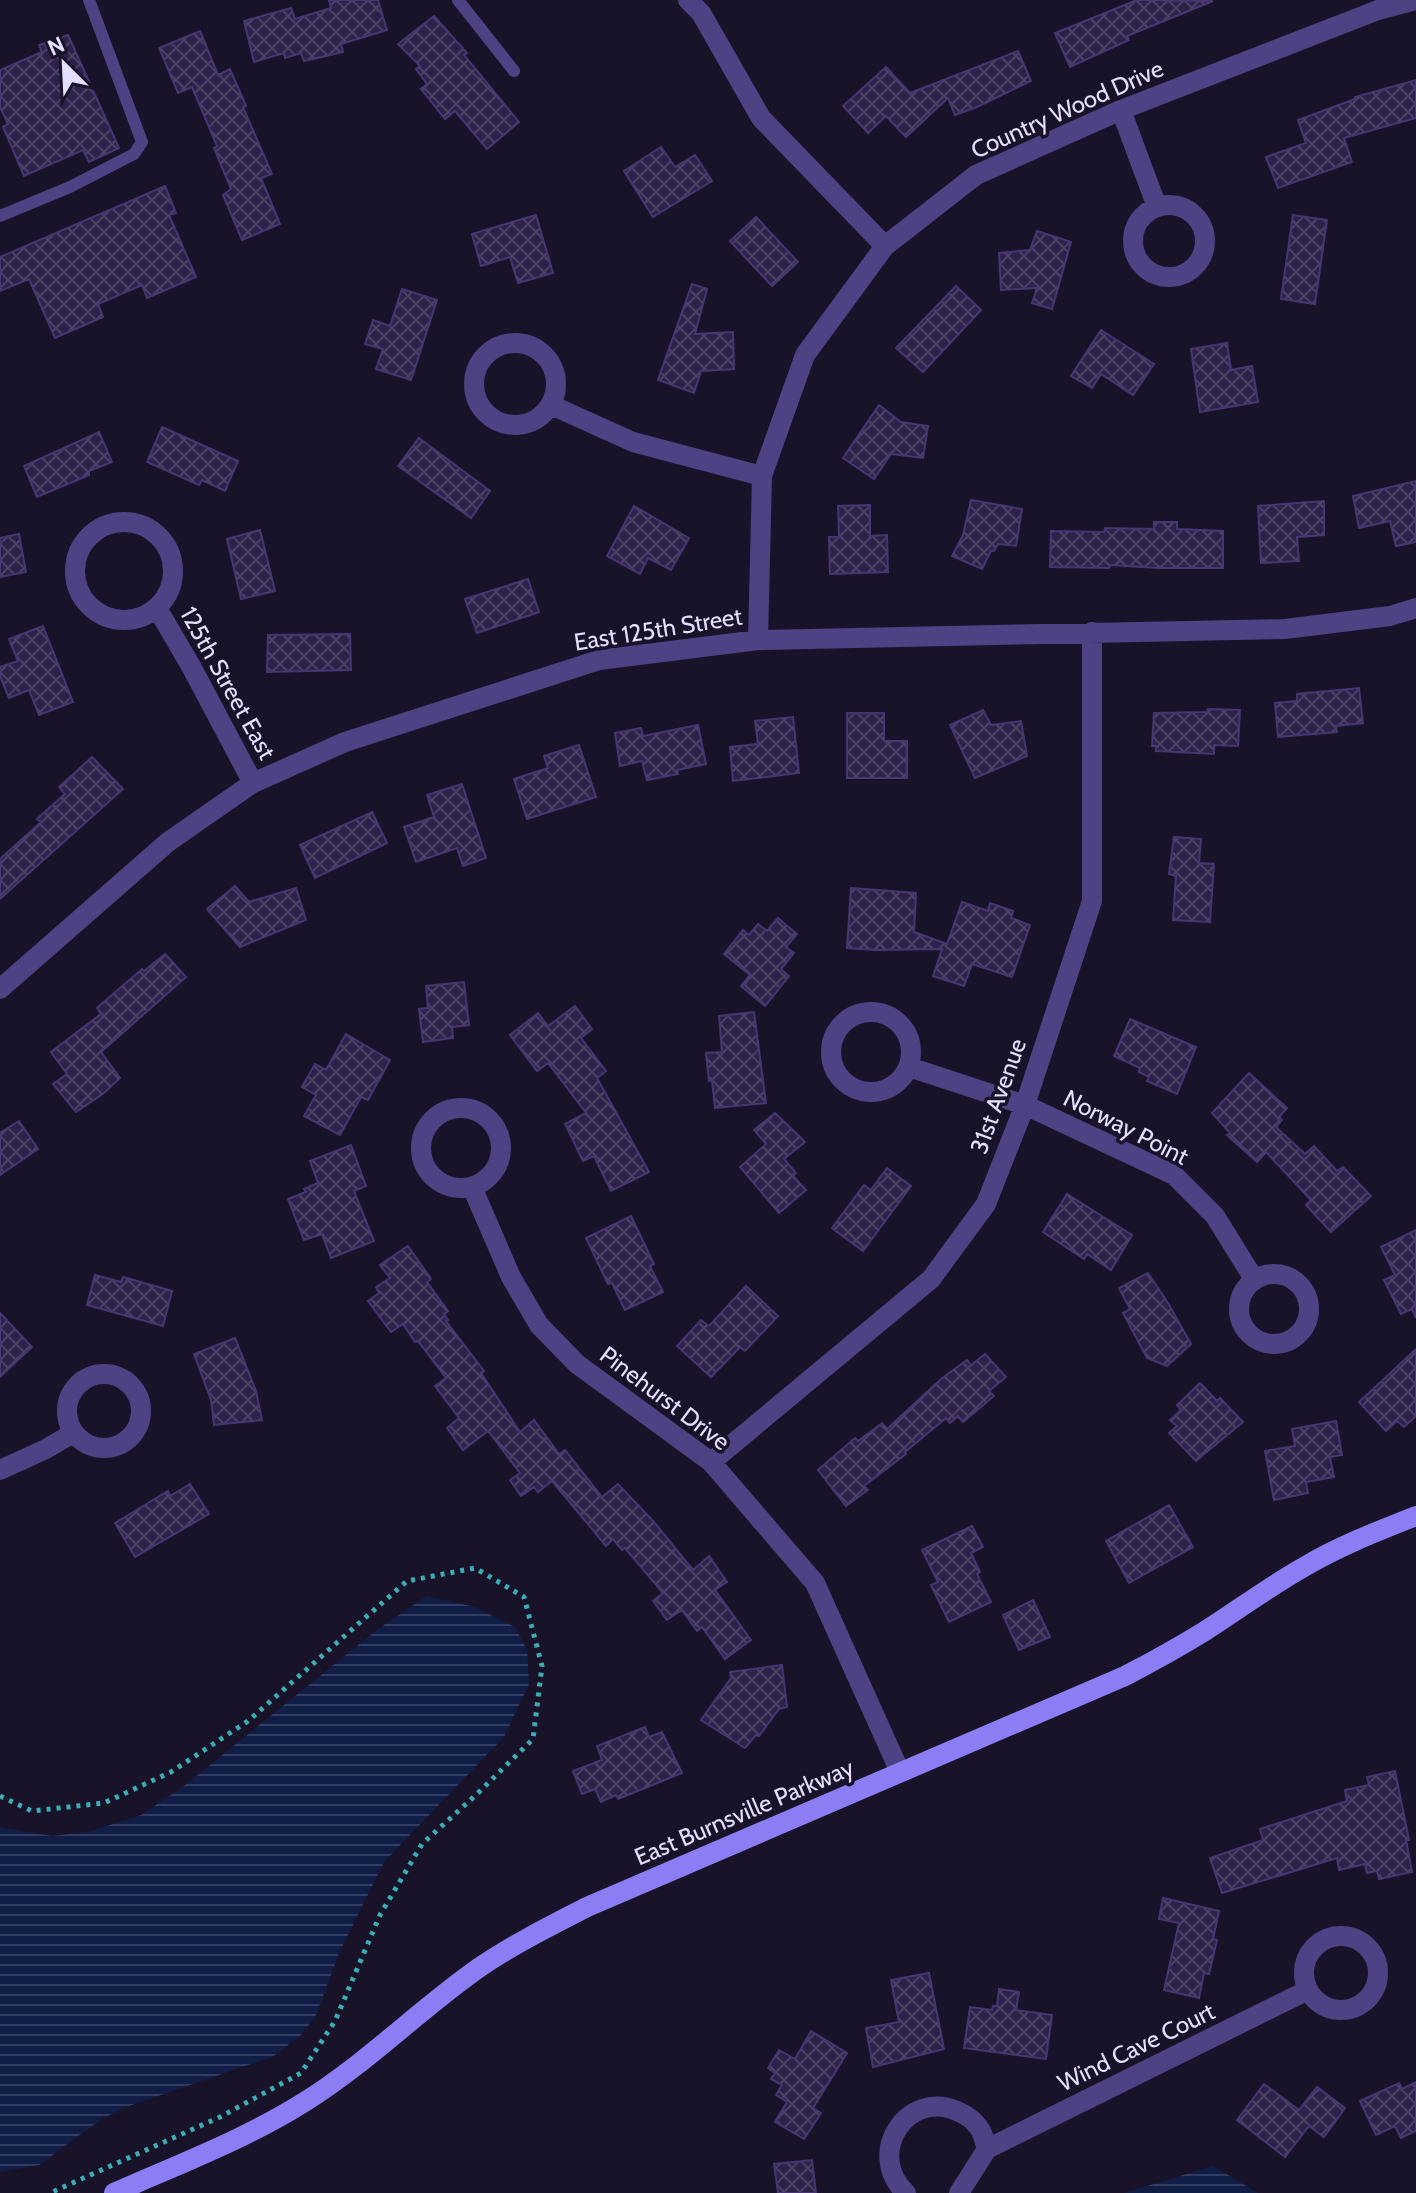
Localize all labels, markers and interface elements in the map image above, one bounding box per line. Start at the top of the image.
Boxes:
north arrow [24,24,104,104]
text: N [43,31,69,62]
street label: Country Wood Drive [966,54,1168,164]
street label: East 125th Street [572,601,744,657]
street label: 125th Street East [174,602,282,764]
street label: 31st Avenue [964,1034,1032,1158]
street label: Norway Point [1059,1083,1193,1171]
street label: Pinehurst Drive [594,1340,736,1456]
street label: East Burnsville Parkway [630,1753,858,1871]
street label: Wind Cave Court [1053,1997,1219,2097]

